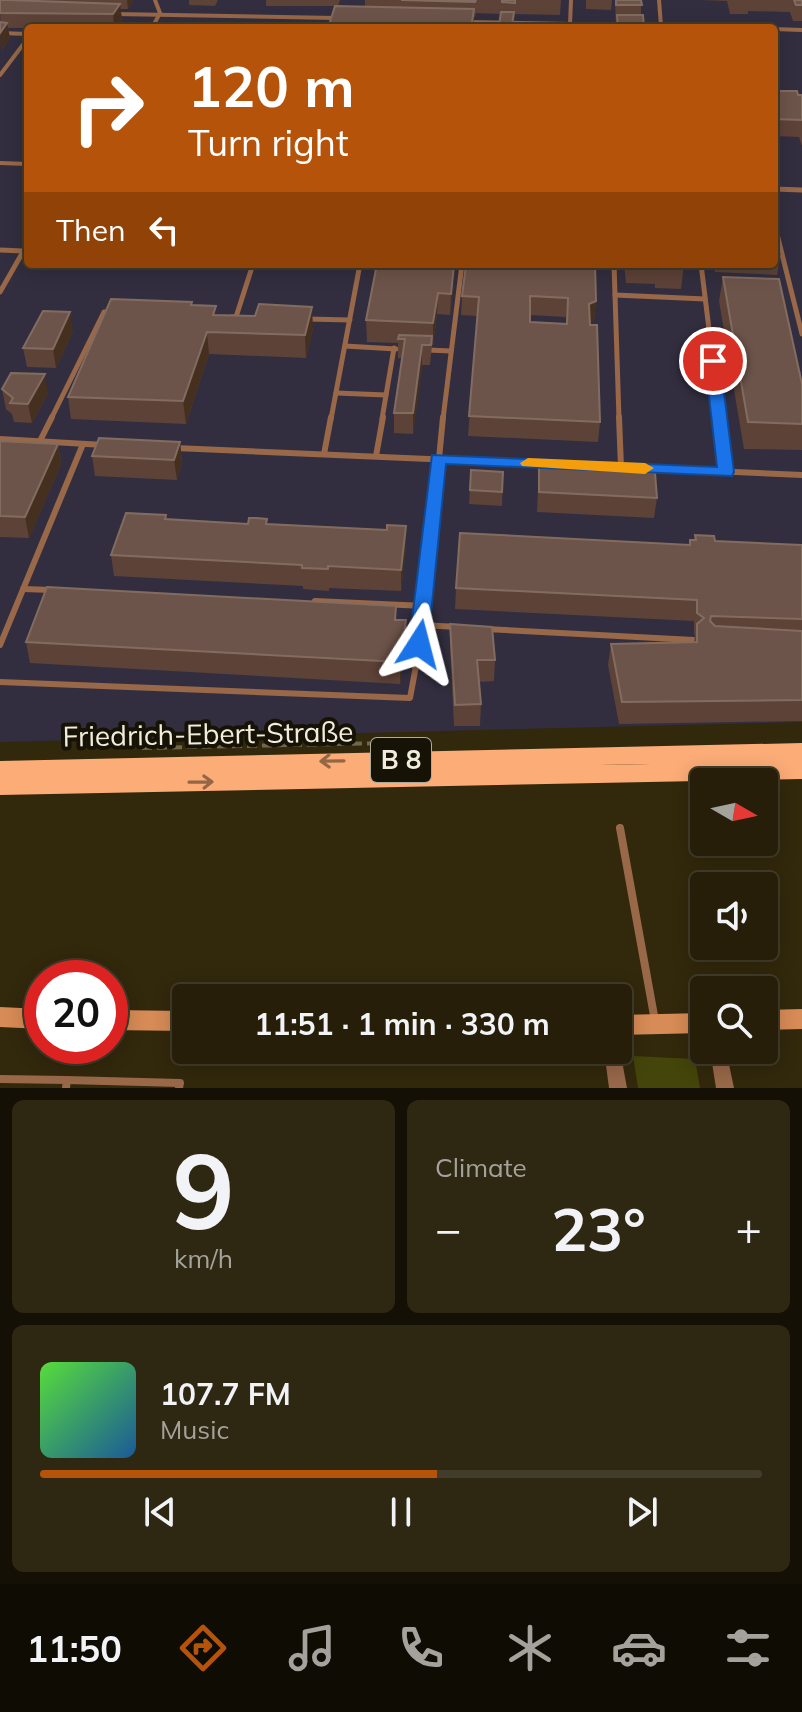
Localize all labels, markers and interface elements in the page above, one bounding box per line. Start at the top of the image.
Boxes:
text: 120 m [188,51,355,121]
icon: right [56,56,160,160]
text: Turn right [188,120,349,165]
icon: left [142,208,186,252]
text: Then [56,211,126,249]
pin [679,327,747,395]
icon: arrive [691,339,735,383]
position arrow [377,602,461,686]
street label: Friedrich-Ebert-Straße [62,713,354,754]
road number: B 8 [371,738,431,782]
one-way arrow [319,753,346,769]
north arrow [690,768,778,856]
map controls [690,768,778,1064]
one-way arrow [187,774,214,789]
button: sound [690,872,778,960]
speed limit sign: 20 [24,960,128,1064]
button: search [690,976,778,1064]
text: 11:51 · 1 min · 330 m [254,1005,550,1043]
text: 9 [172,1124,235,1255]
text: Climate [435,1151,527,1184]
text: 23° [551,1191,646,1266]
text: − [435,1201,461,1256]
text: + [736,1201,762,1256]
text: km/h [174,1242,233,1275]
text: 107.7 FM [160,1375,291,1413]
text: Music [160,1413,229,1446]
icon: previous [138,1490,182,1534]
icon: pause [379,1490,423,1534]
icon: next [620,1490,664,1534]
icon: directions [175,1620,231,1676]
icon: music [284,1620,340,1676]
icon: phone [393,1620,449,1676]
icon: climate [502,1620,558,1676]
icon: car [611,1620,667,1676]
icon: filters [720,1620,776,1676]
text: 11:50 [26,1626,122,1671]

